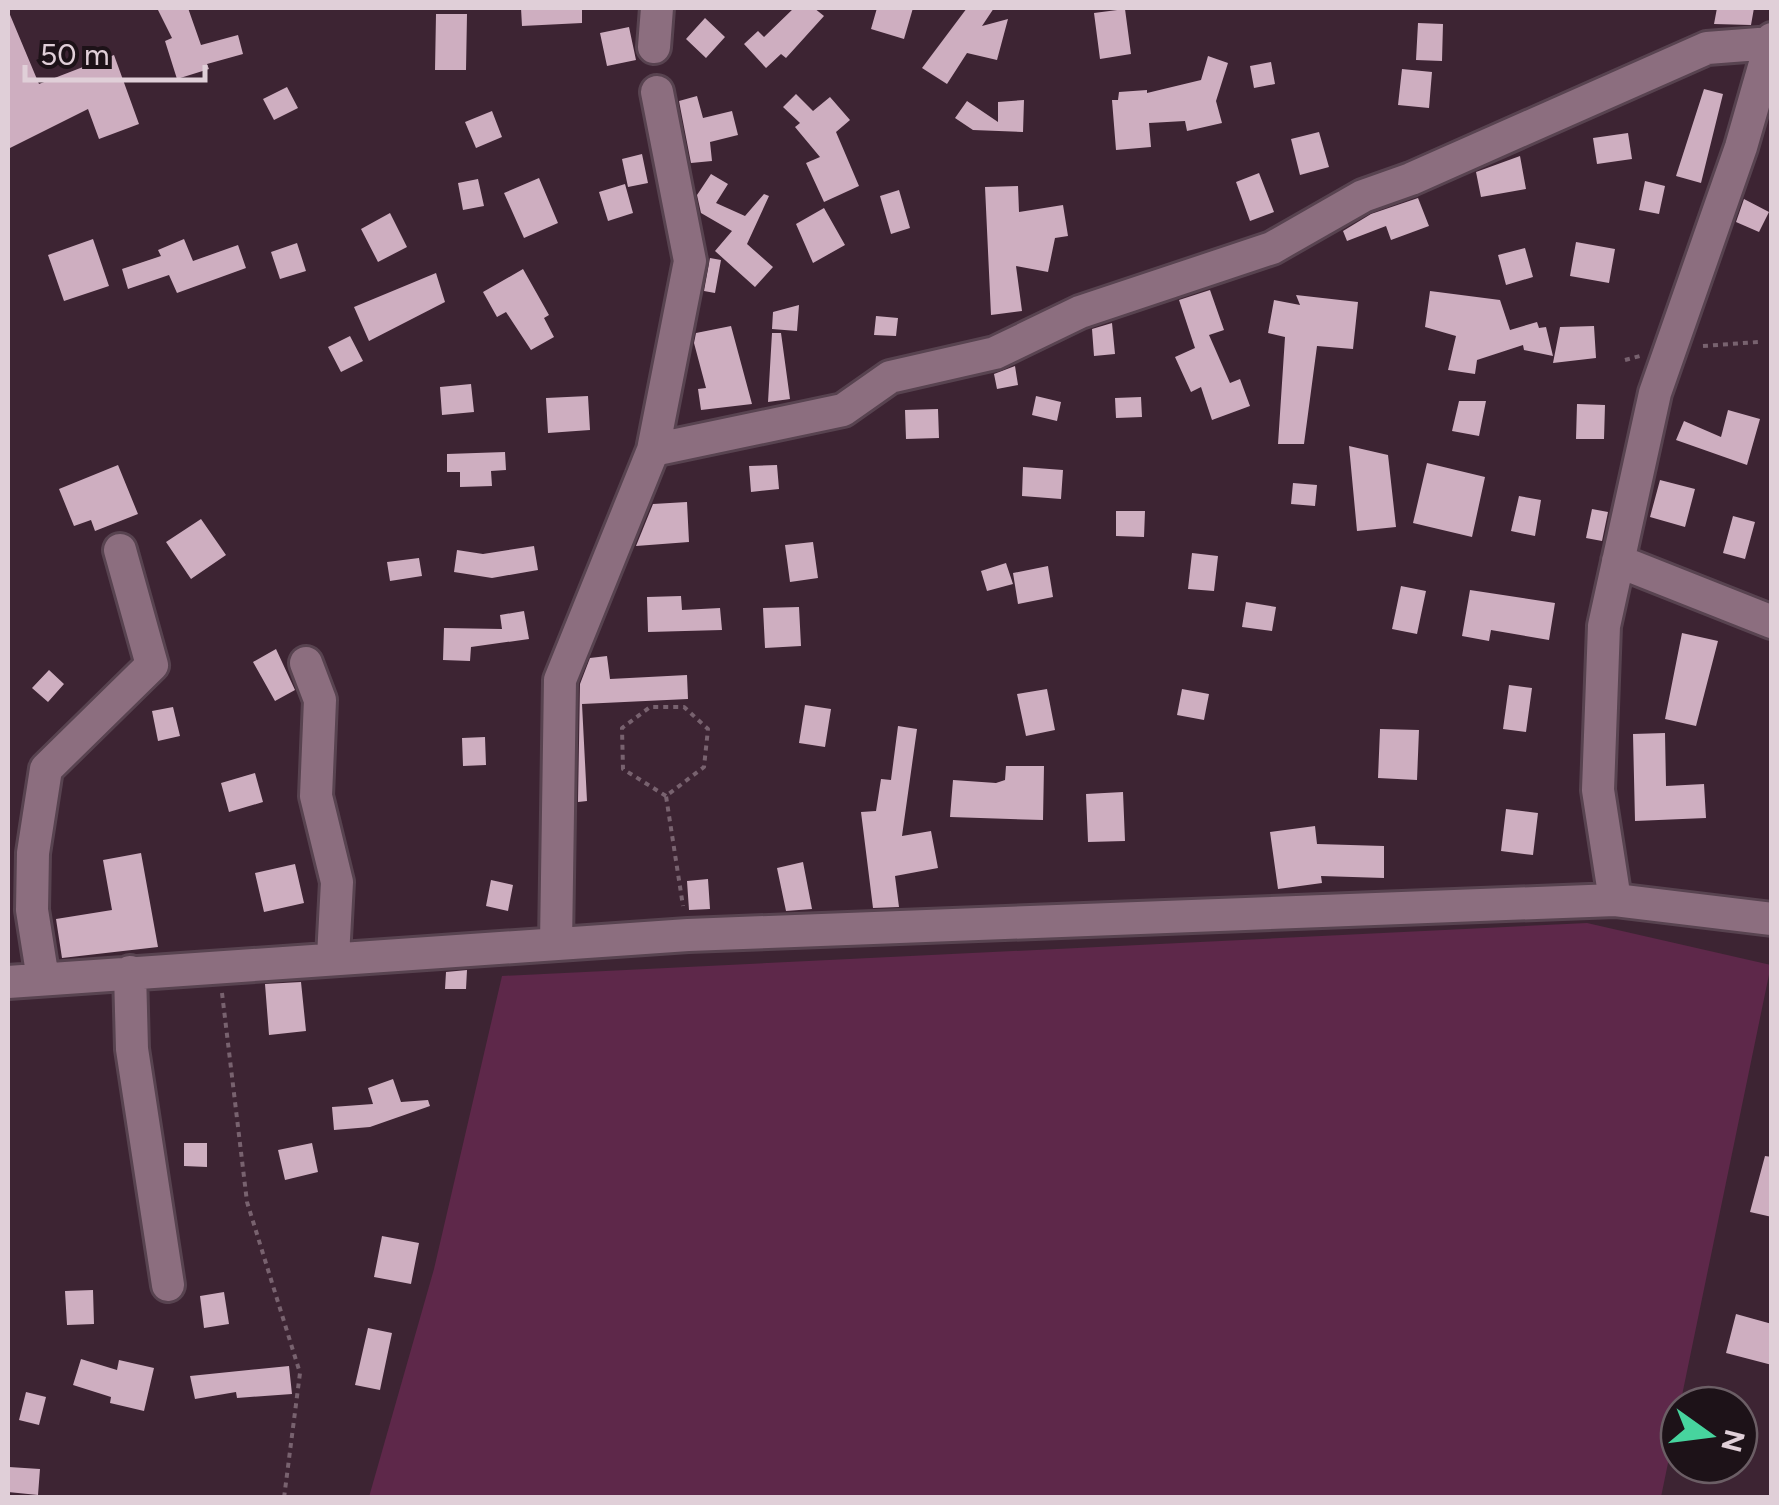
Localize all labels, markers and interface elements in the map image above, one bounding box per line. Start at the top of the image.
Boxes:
scale bar [25,20,205,82]
text: 50 m [40,36,109,73]
north arrow [1659,1385,1759,1485]
text: N [1714,1426,1752,1456]

